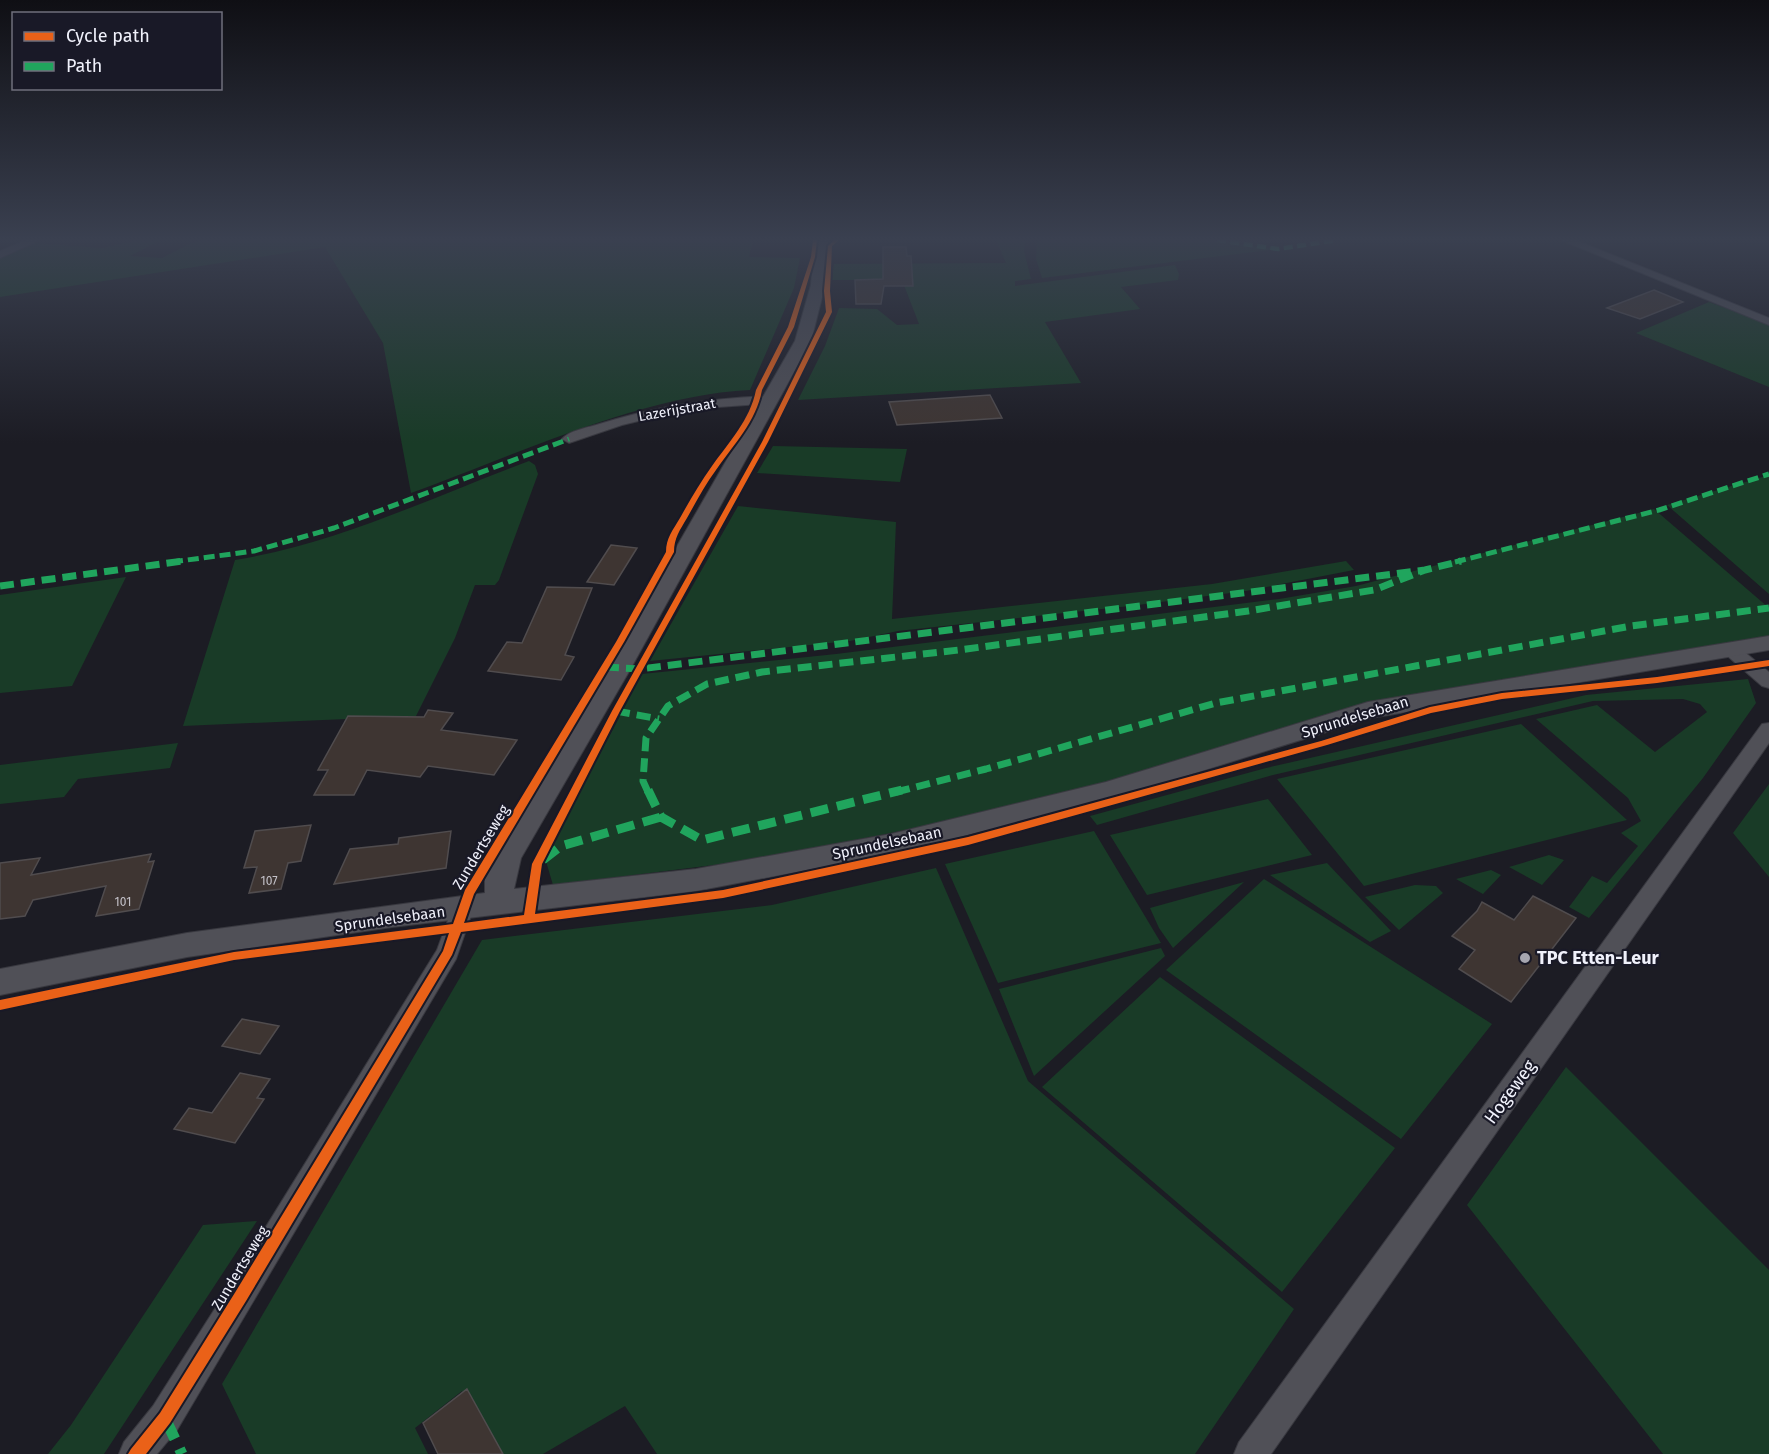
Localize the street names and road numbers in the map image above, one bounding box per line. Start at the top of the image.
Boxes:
street label: Lazerijstraat [637,395,718,425]
street label: Sprundelsebaan [1299,692,1411,742]
street label: Zundertseweg [449,801,513,892]
street label: Sprundelsebaan [831,823,943,863]
street label: Sprundelsebaan [334,902,446,936]
street label: Hogeweg [1479,1055,1541,1128]
street label: Zundertseweg [208,1222,272,1313]

